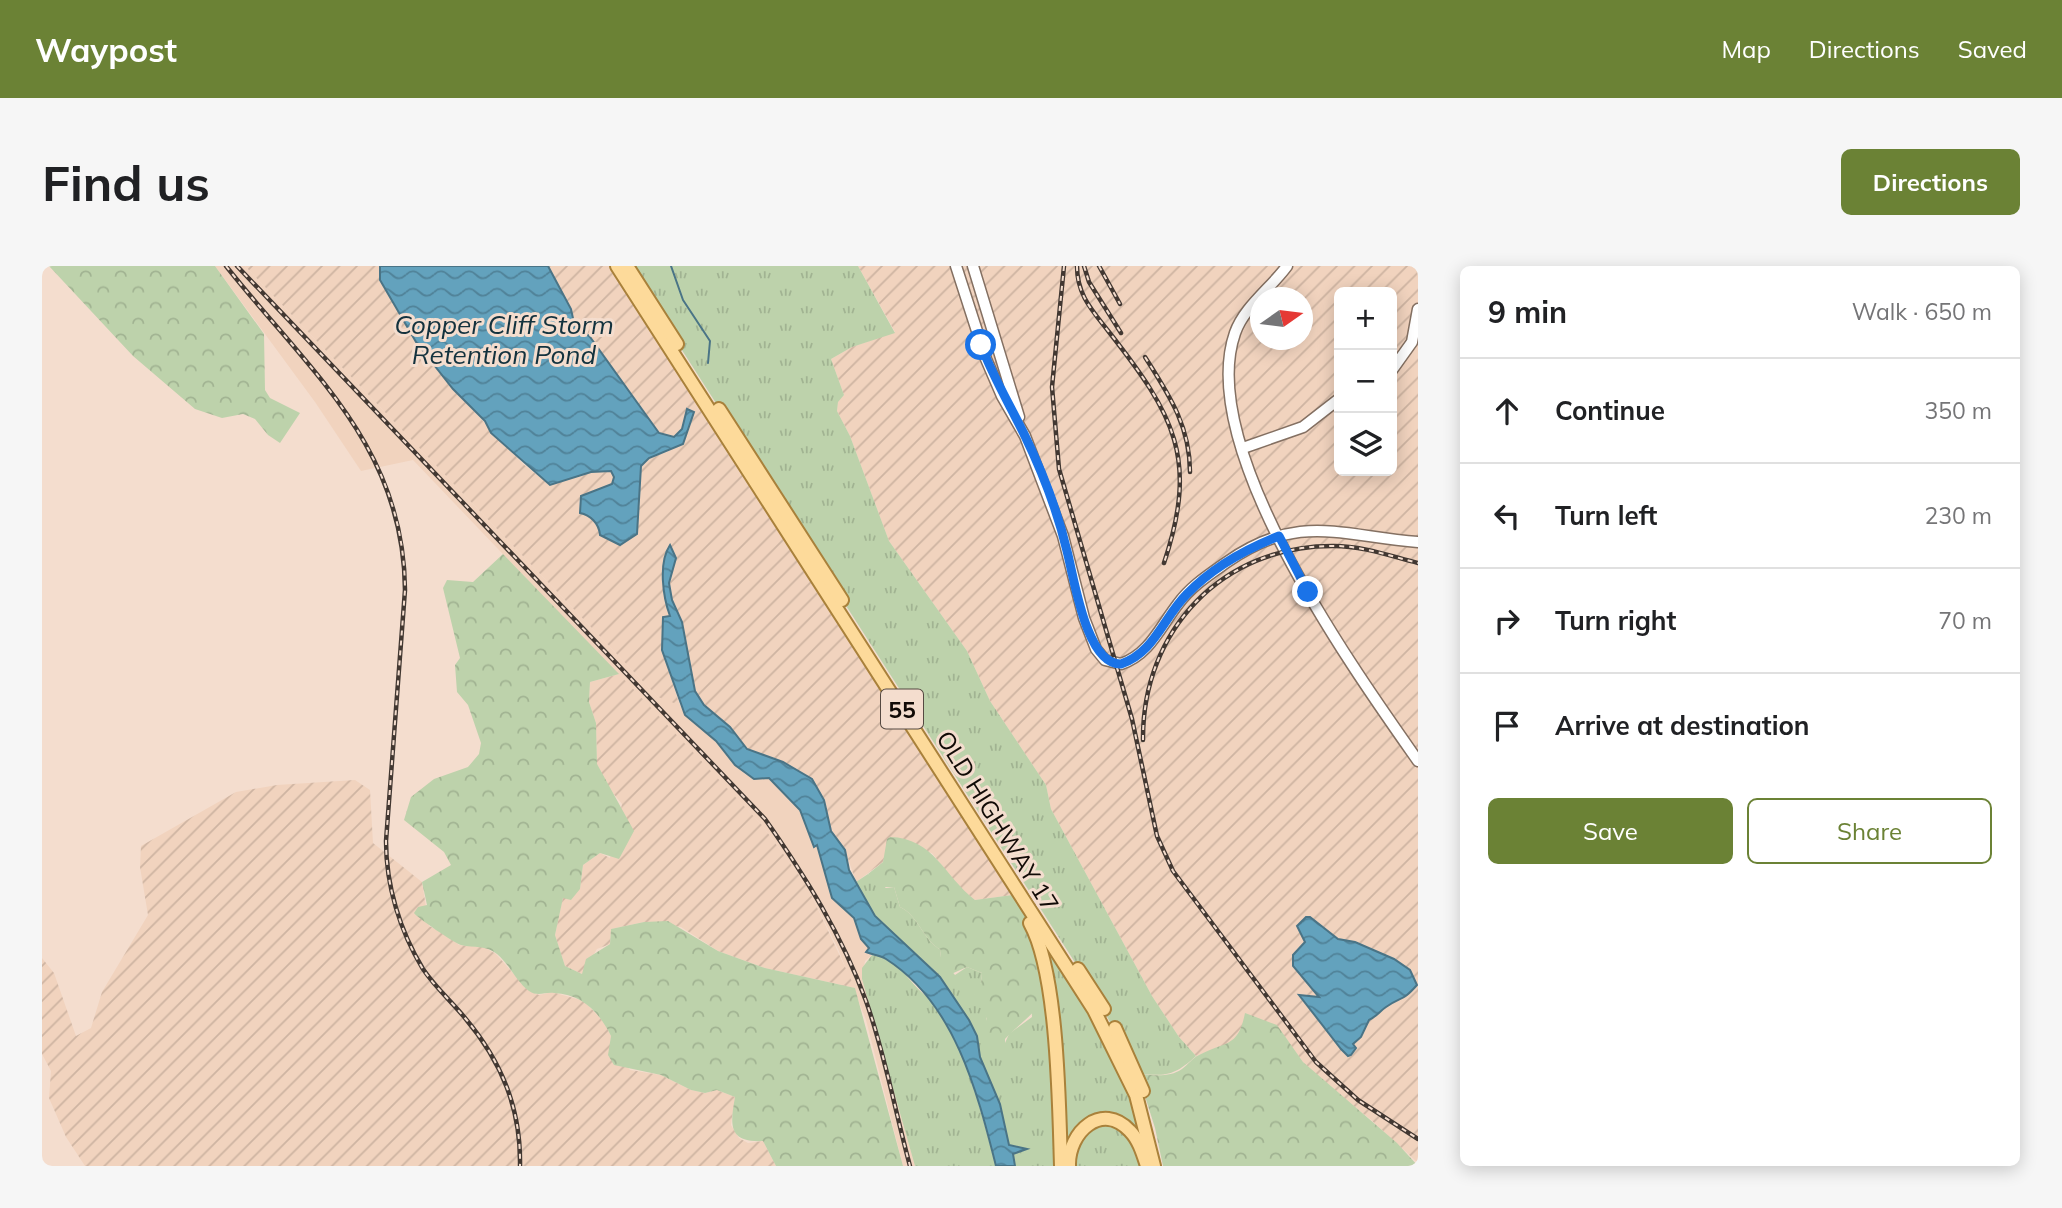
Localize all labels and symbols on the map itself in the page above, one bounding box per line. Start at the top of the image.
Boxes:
north arrow [1250,287,1313,350]
water label: Copper Cliff Storm Retention Pond [394,308,614,371]
route start [965,329,996,360]
route end [1292,576,1323,607]
road number: 55 [881,690,923,728]
street label: OLD HIGHWAY 17 [930,725,1066,917]

